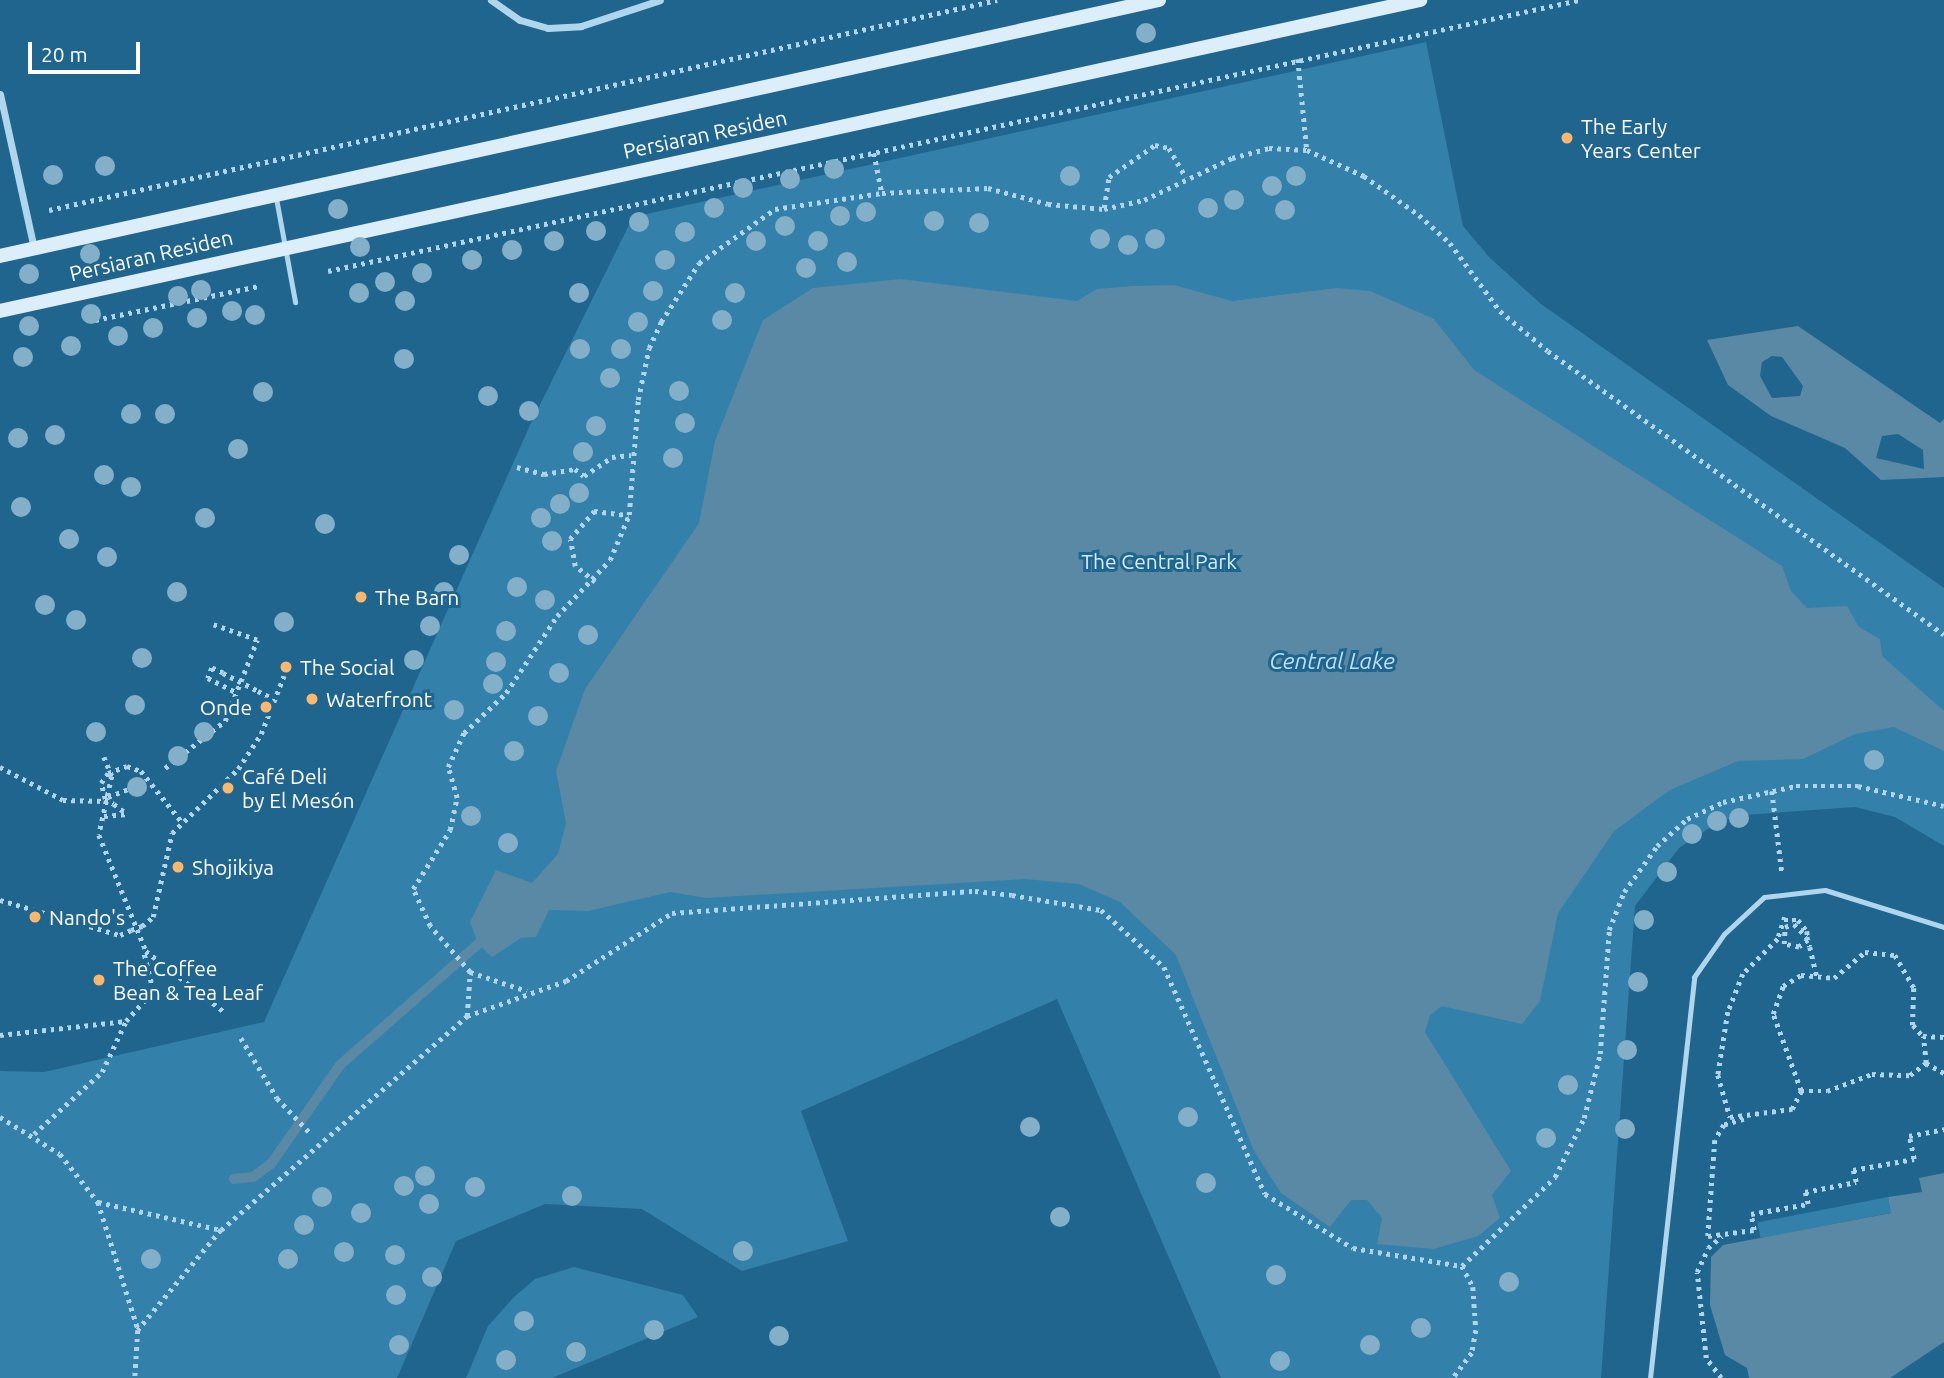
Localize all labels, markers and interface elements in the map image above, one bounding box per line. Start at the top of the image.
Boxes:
scale bar [32,28,144,72]
text: 20 m [41,42,88,66]
street label: Persiaran Residen [621,104,789,164]
place label: The Early Years Center [1581,113,1701,163]
marker: The Early Years Center [1559,130,1575,146]
street label: Persiaran Residen [67,224,235,286]
park label: The Central Park [1081,548,1237,574]
place label: The Barn [375,584,459,610]
marker: The Barn [353,589,369,605]
water label: Central Lake [1269,647,1395,675]
place label: The Social [300,654,395,680]
marker: The Social [278,659,294,675]
place label: Waterfront [326,686,432,712]
marker: Waterfront [304,691,320,707]
place label: Onde [200,694,252,720]
marker: Onde [258,699,274,715]
place label: Café Deli by El Mesón [242,763,354,813]
marker: Café Deli by El Mesón [220,780,236,796]
place label: Shojikiya [192,854,274,880]
marker: Shojikiya [170,859,186,875]
place label: Nando's [49,904,125,930]
marker: Nando's [27,909,43,925]
place label: The Coffee Bean & Tea Leaf [113,955,263,1005]
marker: The Coffee Bean & Tea Leaf [91,972,107,988]

